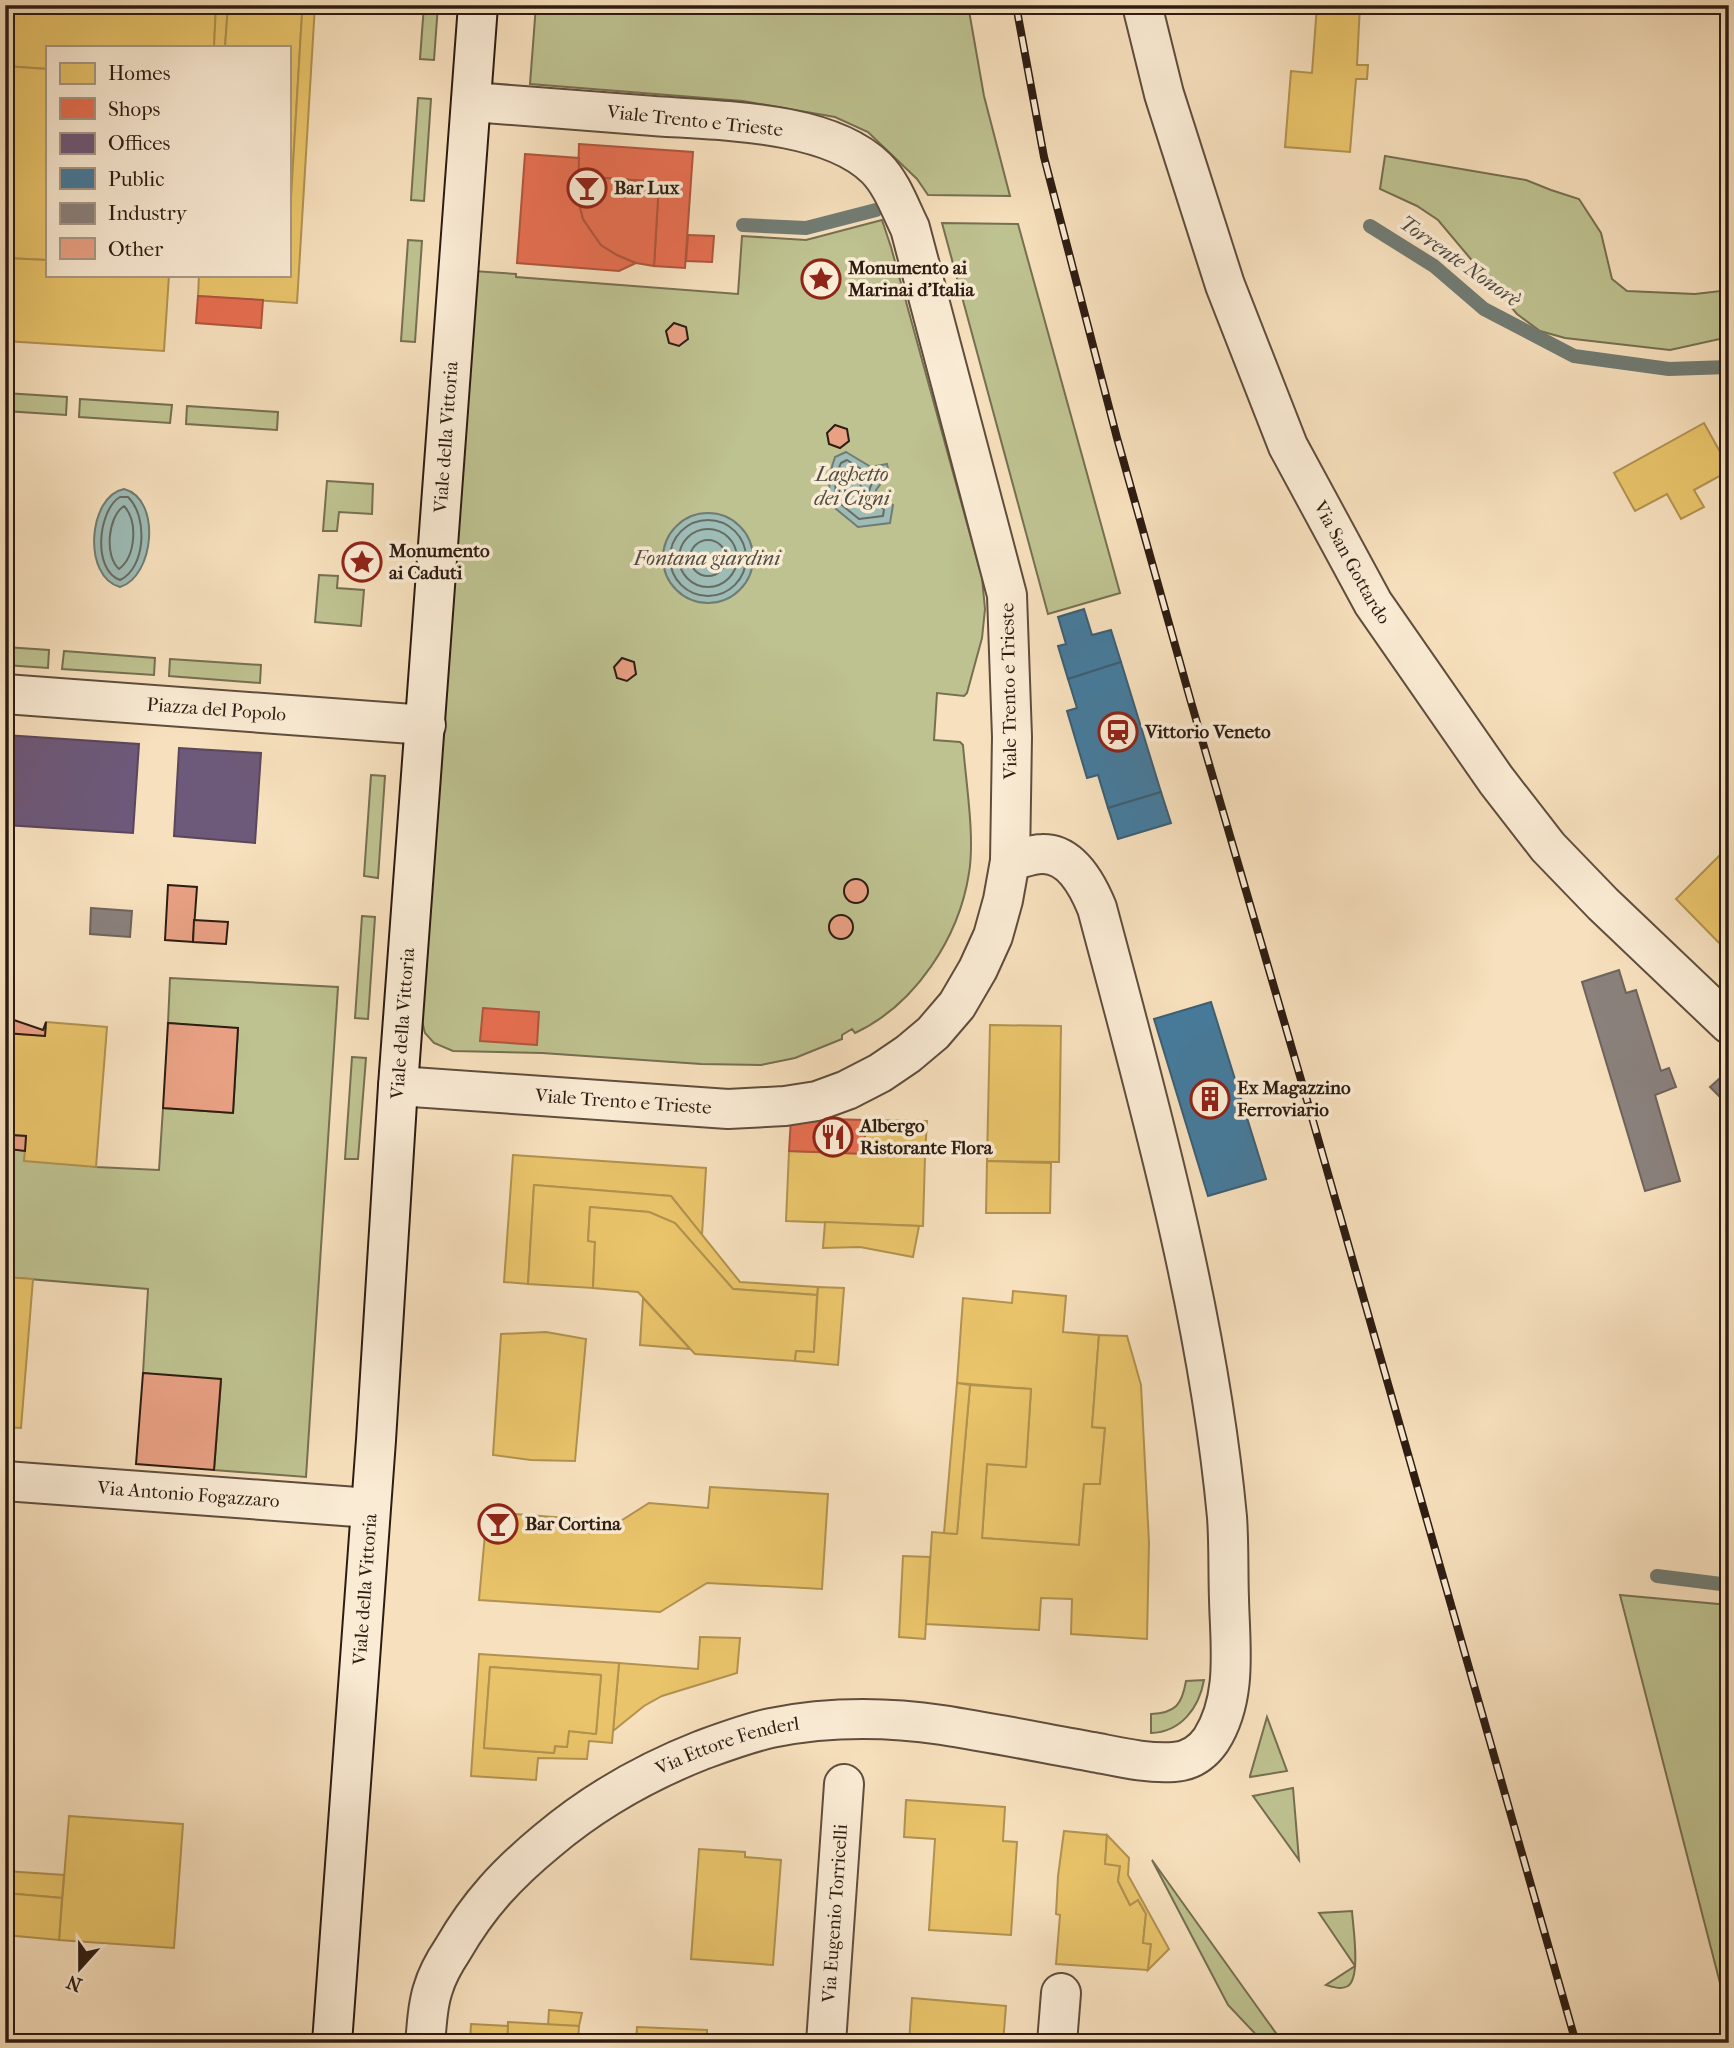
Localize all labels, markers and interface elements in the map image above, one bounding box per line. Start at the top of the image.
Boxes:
legend [46,46,290,276]
text: Homes [108,61,171,85]
text: Shops [108,97,161,121]
street label: Viale Trento e Trieste [605,101,784,141]
text: Offices [108,131,171,155]
text: Public [108,167,164,191]
bar icon: Bar Lux [566,167,608,209]
place label: Bar Lux [614,177,680,199]
text: Industry [108,201,188,225]
water label: Torrente Nonorè [1395,210,1526,312]
text: Other [108,237,163,261]
place label: Monumento ai Marinai d'Italia [847,257,975,301]
place icon: Monumento ai Marinai d'Italia [800,258,842,300]
street label: Viale della Vittoria [429,360,463,515]
water label: Laghetto dei Cigni [813,462,892,510]
street label: Via San Gottardo [1308,496,1396,629]
place label: Monumento ai Caduti [388,540,490,584]
place icon: Monumento ai Caduti [341,541,383,583]
water label: Fontana giardini [633,546,782,570]
street label: Viale Trento e Trieste [996,602,1022,781]
street label: Piazza del Popolo [146,693,287,726]
station icon: Vittorio Veneto [1097,711,1139,753]
place label: Vittorio Veneto [1144,721,1271,743]
street label: Viale della Vittoria [386,947,419,1101]
place label: Ex Magazzino Ferroviario [1236,1077,1351,1121]
building icon: Ex Magazzino Ferroviario [1189,1078,1231,1120]
street label: Viale Trento e Trieste [533,1085,712,1119]
place label: Albergo Ristorante Flora [859,1115,994,1159]
restaurant icon: Albergo Ristorante Flora [812,1116,854,1158]
street label: Via Antonio Fogazzaro [96,1477,281,1512]
bar icon: Bar Cortina [477,1503,519,1545]
street label: Viale della Vittoria [349,1512,382,1667]
place label: Bar Cortina [525,1513,622,1535]
street label: Via Ettore Fenderl [651,1712,801,1780]
street label: Via Eugenio Torricelli [818,1823,852,2004]
north arrow [46,1932,116,2002]
text: N [63,1970,85,1996]

